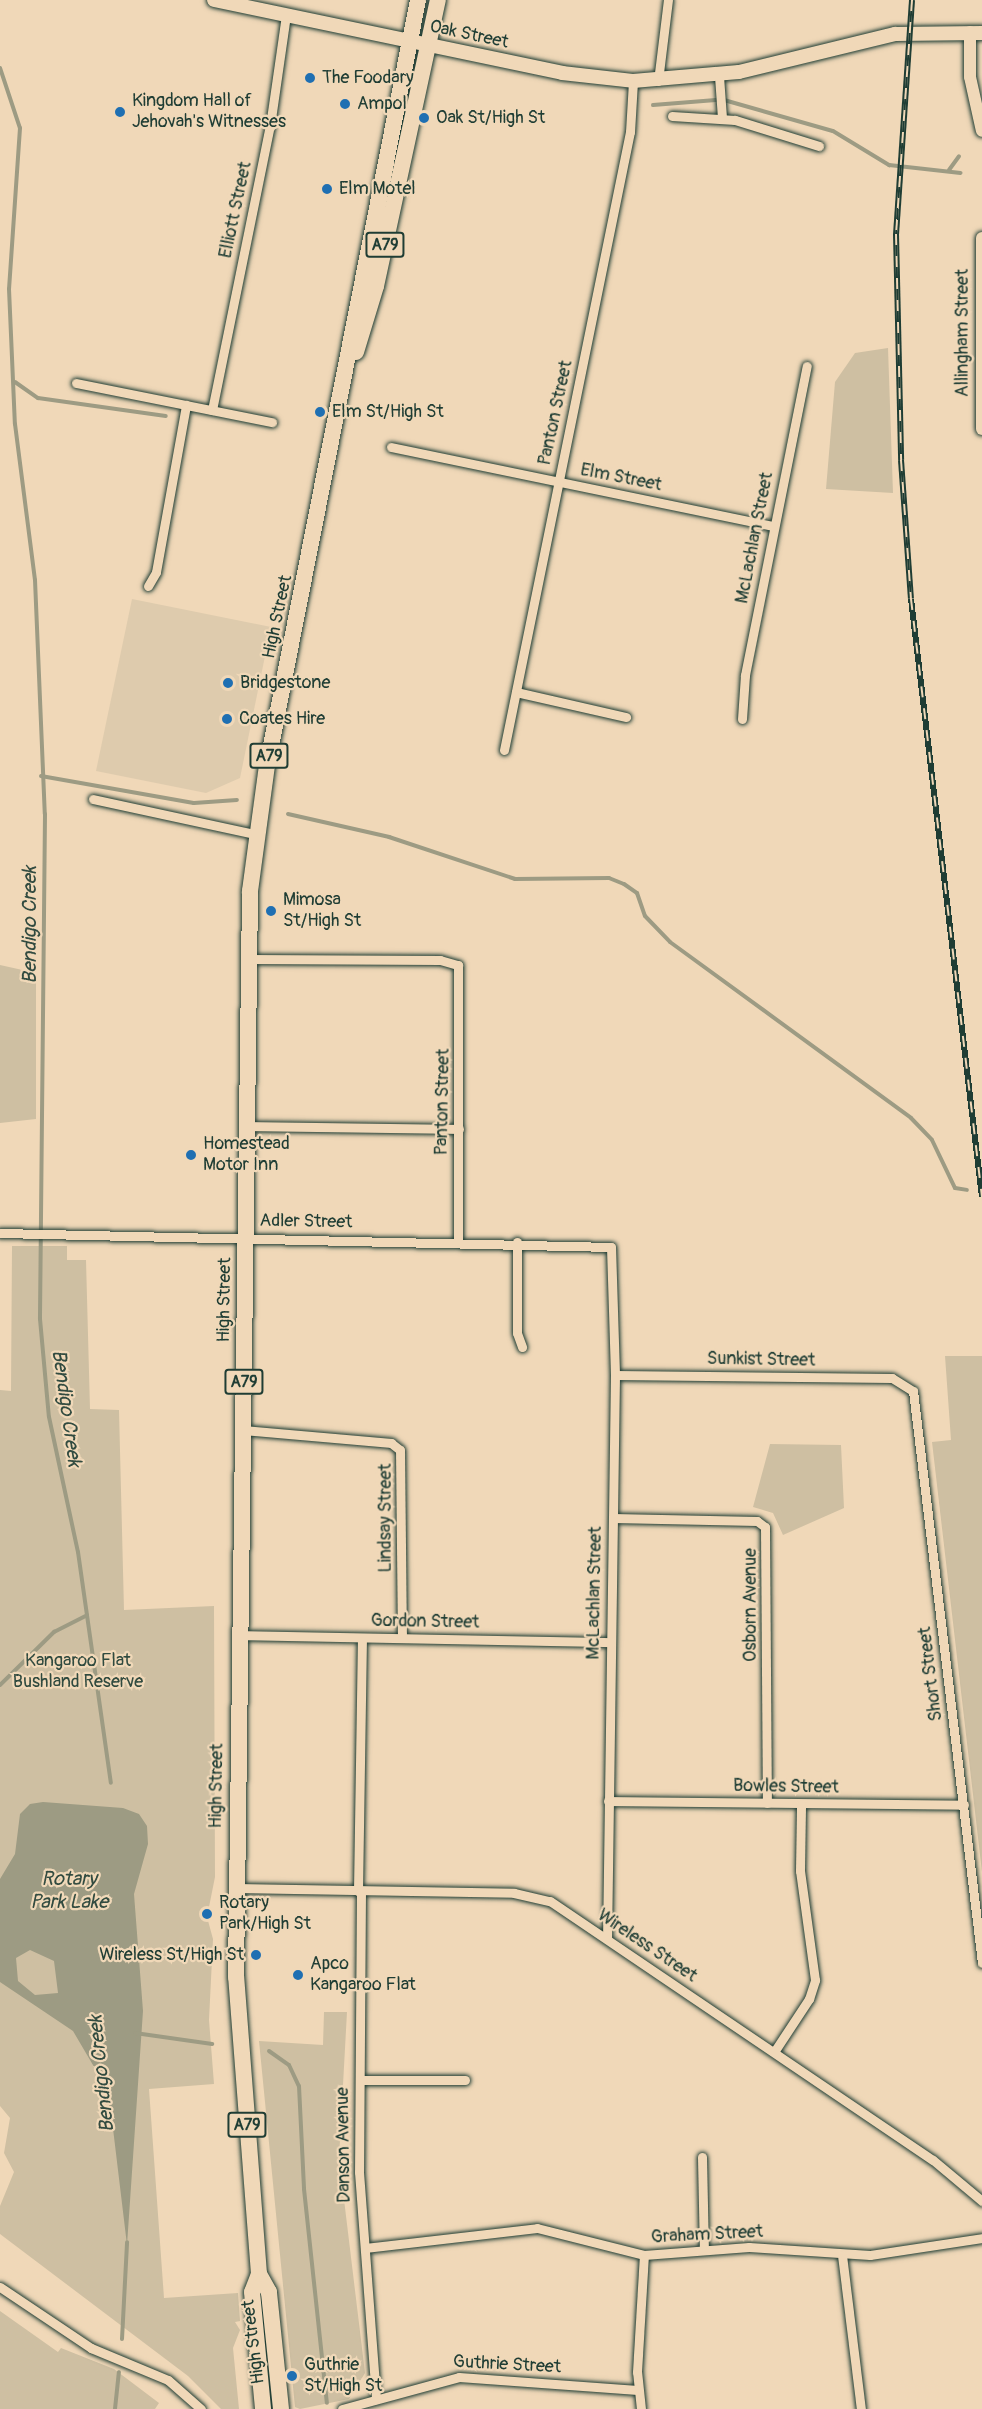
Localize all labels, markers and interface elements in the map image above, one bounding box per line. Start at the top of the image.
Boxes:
street label: Oak Street [428,16,510,54]
place label: The Foodary [322,67,414,89]
marker: The Foodary [303,71,317,85]
place label: Kingdom Hall of Jehovah's Witnesses [132,91,286,134]
place label: Ampol [357,93,407,115]
marker: Ampol [338,97,352,111]
marker: Kingdom Hall of Jehovah's Witnesses [113,105,127,119]
place label: Oak St/High St [436,107,545,129]
marker: Oak St/High St [417,111,431,125]
street label: Elliott Street [215,160,257,260]
place label: Elm Motel [339,178,416,200]
marker: Elm Motel [320,182,334,196]
road number: A79 [364,232,406,258]
street label: Allingham Street [952,269,974,397]
street label: Panton Street [534,359,578,467]
place label: Elm St/High St [332,401,444,423]
marker: Elm St/High St [313,405,327,419]
street label: Elm Street [579,460,663,496]
street label: McLachlan Street [732,471,778,605]
street label: High Street [259,573,297,661]
place label: Bridgestone [240,672,330,694]
marker: Bridgestone [221,676,235,690]
place label: Coates Hire [239,708,325,730]
marker: Coates Hire [220,712,234,726]
road number: A79 [248,743,290,769]
water label: Bendigo Creek [17,866,41,984]
place label: Mimosa St/High St [283,890,361,932]
marker: Mimosa St/High St [264,904,278,918]
street label: Panton Street [431,1048,455,1156]
place label: Homestead Motor Inn [203,1134,290,1176]
marker: Homestead Motor Inn [184,1148,198,1162]
street label: Adler Street [259,1210,353,1234]
street label: High Street [213,1257,237,1343]
water label: Bendigo Creek [47,1348,87,1468]
street label: Sunkist Street [707,1348,815,1372]
road number: A79 [223,1369,265,1395]
street label: Lindsay Street [375,1463,397,1573]
street label: McLachlan Street [583,1526,607,1660]
street label: Osborn Avenue [740,1548,762,1662]
street label: Gordon Street [371,1610,479,1634]
street label: Short Street [914,1626,948,1722]
park label: Kangaroo Flat Bushland Reserve [13,1651,143,1694]
street label: High Street [205,1743,229,1829]
street label: Bowles Street [733,1775,839,1799]
water label: Rotary Park Lake [30,1867,108,1914]
place label: Rotary Park/High St [219,1893,311,1936]
street label: Wireless Street [593,1905,701,1987]
marker: Rotary Park/High St [200,1907,214,1921]
place label: Wireless St/High St [99,1944,244,1966]
marker: Wireless St/High St [249,1948,263,1962]
place label: Apco Kangaroo Flat [310,1954,416,1996]
marker: Apco Kangaroo Flat [291,1968,305,1982]
water label: Bendigo Creek [83,2014,119,2134]
street label: Danson Avenue [332,2087,356,2203]
road number: A79 [226,2112,268,2138]
street label: Graham Street [650,2221,764,2249]
street label: High Street [238,2299,270,2385]
street label: Guthrie Street [453,2351,561,2379]
place label: Guthrie St/High St [304,2355,382,2398]
marker: Guthrie St/High St [285,2369,299,2383]

